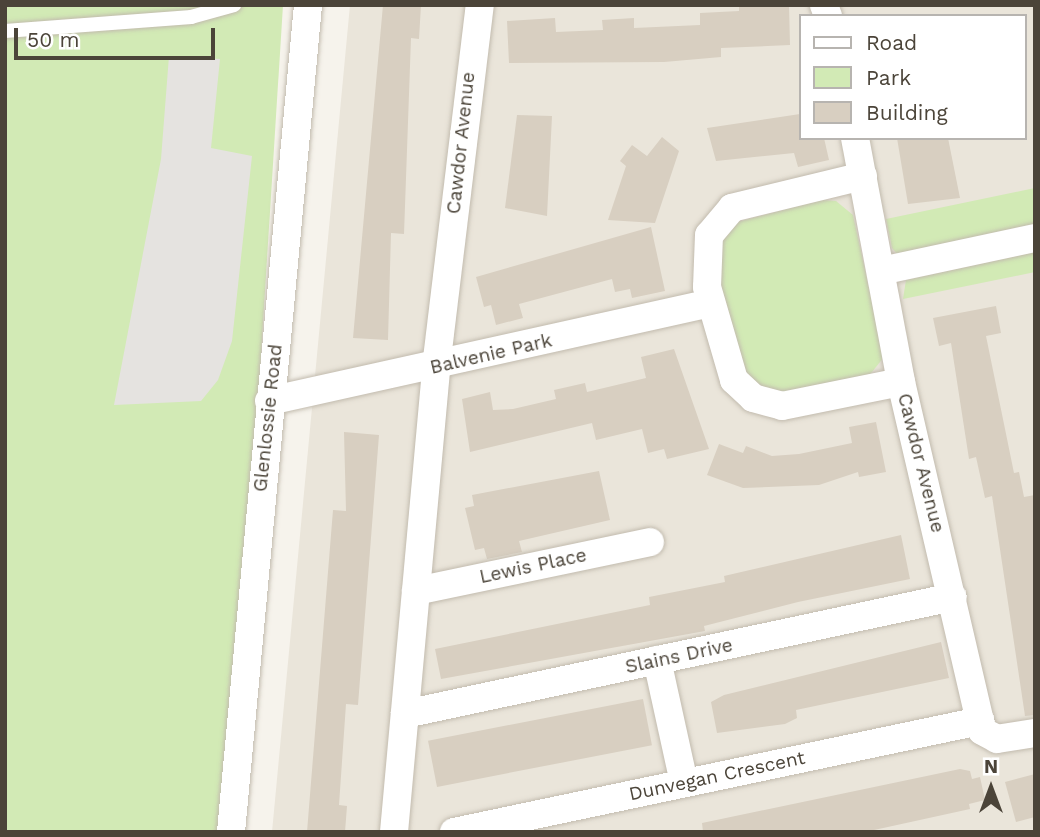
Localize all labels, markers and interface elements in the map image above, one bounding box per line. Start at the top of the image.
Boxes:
scale bar [18,14,219,58]
legend [799,14,1026,140]
text: 50 m [27,27,79,52]
text: Road [866,30,917,55]
text: Park [866,65,911,90]
street label: Cawdor Avenue [442,70,480,216]
text: Building [866,100,948,125]
street label: Balvenie Park [428,329,554,379]
street label: Glenlossie Road [249,343,287,493]
street label: Cawdor Avenue [893,390,949,536]
street label: Lewis Place [477,544,589,588]
street label: Slains Drive [623,633,735,679]
street label: Dunvegan Crescent [627,746,807,806]
north arrow [956,753,1026,823]
text: N [984,755,998,778]

